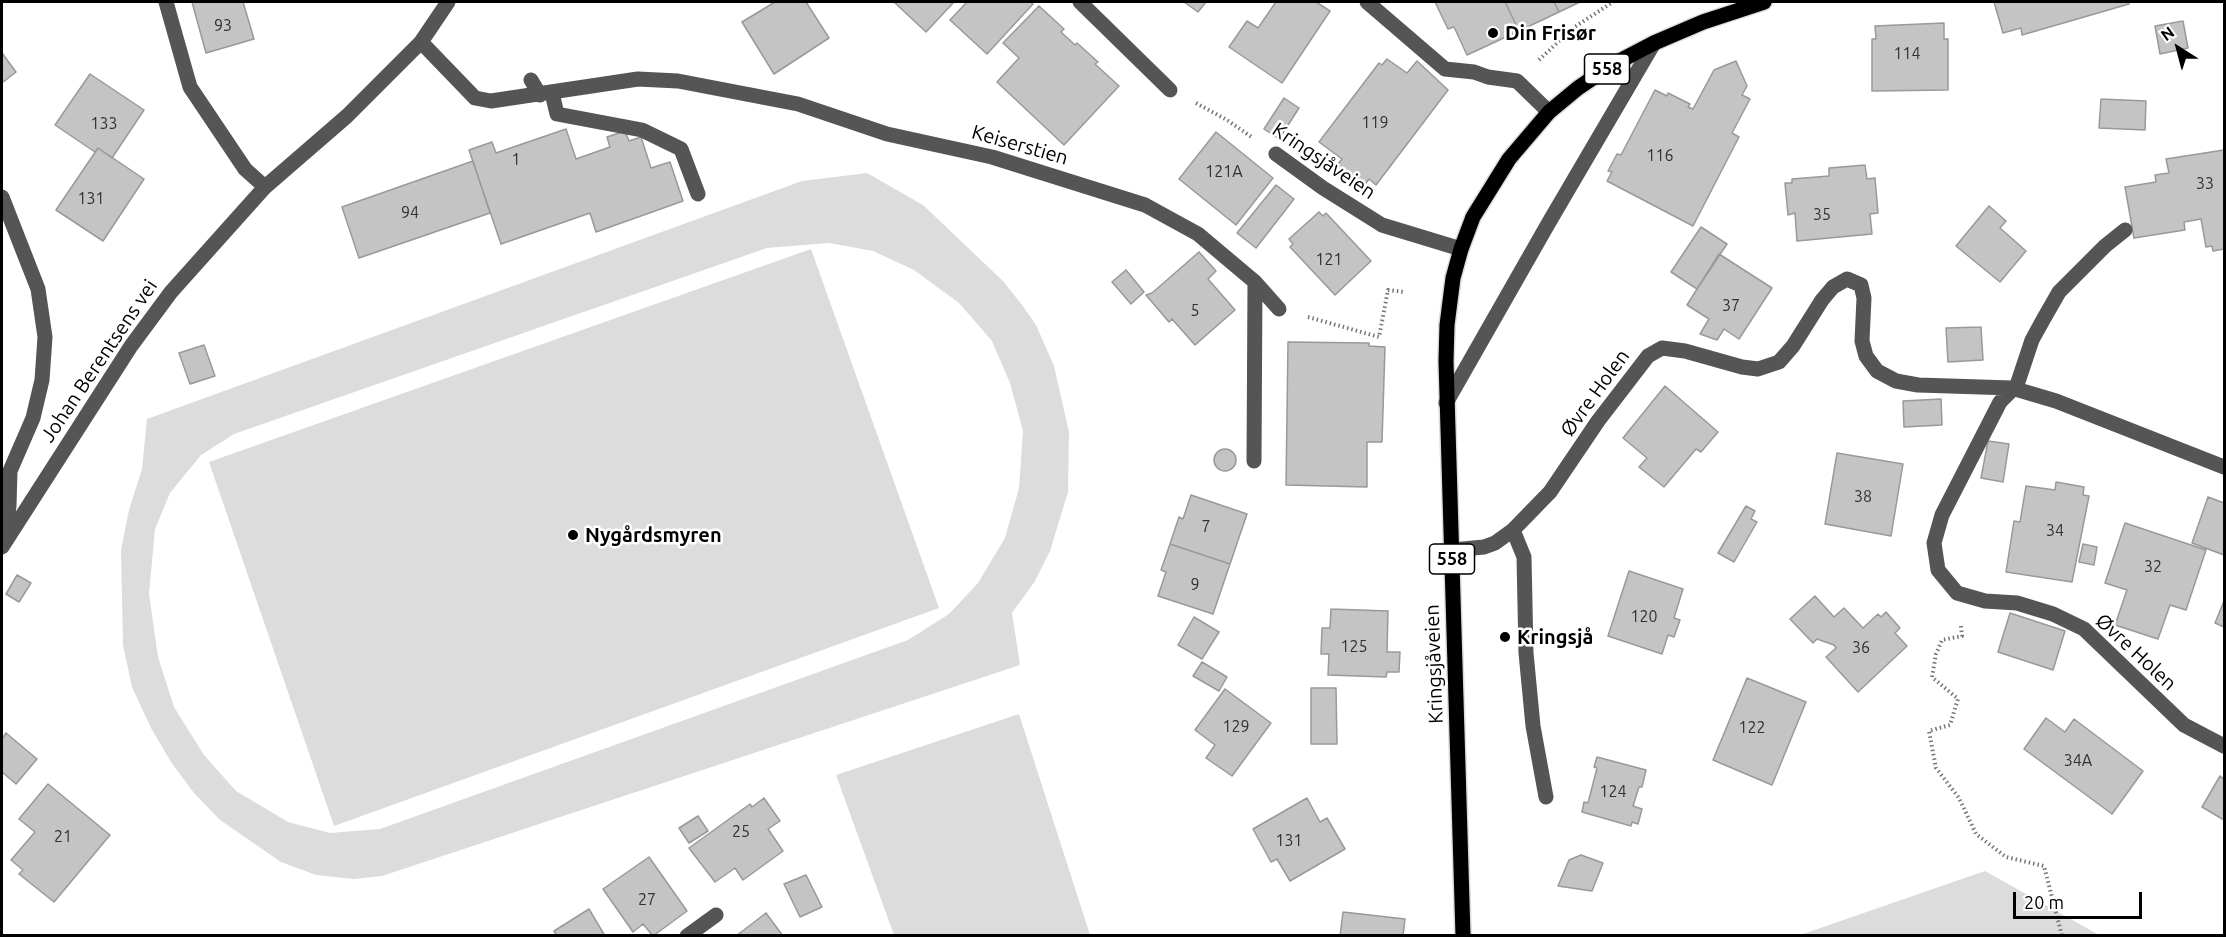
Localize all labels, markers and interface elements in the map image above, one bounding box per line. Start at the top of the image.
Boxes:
house number: 93 [214,16,232,36]
north arrow [2148,18,2208,78]
place label: Din Frisør [1505,21,1596,45]
text: N [2157,23,2178,44]
marker: Din Frisør [1486,26,1500,40]
house number: 114 [1893,44,1921,64]
road number: 558 [1584,54,1630,84]
house number: 119 [1361,113,1389,133]
house number: 133 [90,114,118,134]
street label: Kringsjåveien [1268,118,1380,204]
street label: Keiserstien [969,120,1071,170]
house number: 116 [1646,146,1674,166]
house number: 1 [511,150,521,170]
house number: 121A [1205,162,1243,182]
house number: 33 [2196,174,2214,194]
house number: 131 [77,189,105,209]
house number: 94 [401,203,419,223]
house number: 35 [1813,205,1831,225]
house number: 121 [1315,250,1343,270]
street label: Johan Berentsens vei [36,275,162,447]
house number: 37 [1722,296,1740,316]
house number: 5 [1190,301,1200,321]
street label: Øvre Holen [1555,345,1635,441]
house number: 38 [1854,487,1872,507]
house number: 7 [1201,517,1211,537]
house number: 34 [2046,521,2064,541]
place label: Nygårdsmyren [585,523,722,547]
marker: Nygårdsmyren [566,528,580,542]
road number: 558 [1430,544,1474,574]
house number: 32 [2144,557,2162,577]
house number: 9 [1190,575,1200,595]
street label: Kringsjåveien [1420,604,1448,724]
house number: 120 [1630,607,1658,627]
street label: Øvre Holen [2091,609,2181,695]
place label: Kringsjå [1517,625,1593,649]
marker: Kringsjå [1498,630,1512,644]
house number: 125 [1340,637,1368,657]
house number: 36 [1852,638,1870,658]
house number: 129 [1222,717,1250,737]
house number: 122 [1738,718,1766,738]
house number: 34A [2064,751,2092,771]
house number: 124 [1599,782,1627,802]
house number: 25 [732,822,750,842]
house number: 21 [54,827,72,847]
house number: 131 [1275,831,1303,851]
scale bar [2016,880,2145,918]
house number: 27 [638,890,656,910]
text: 20 m [2024,892,2064,912]

